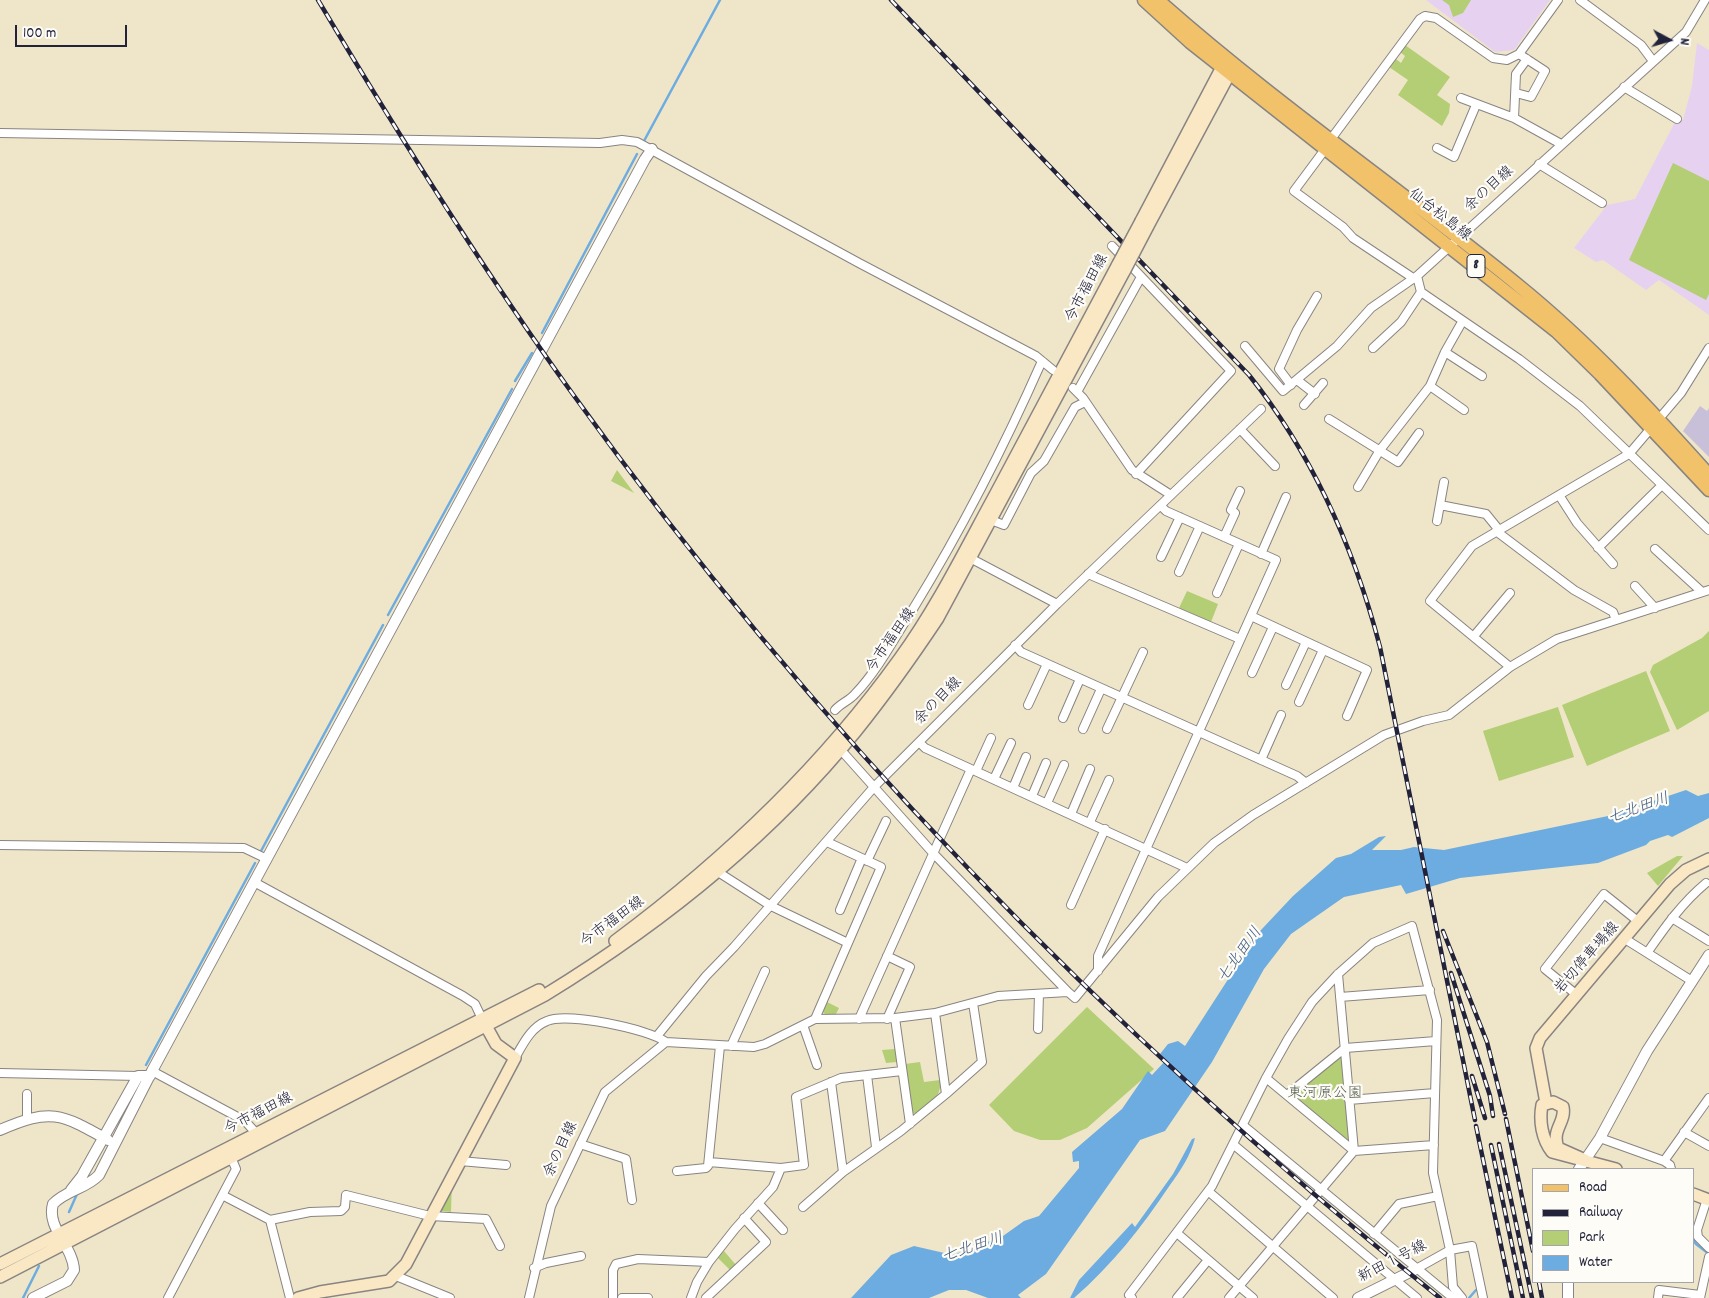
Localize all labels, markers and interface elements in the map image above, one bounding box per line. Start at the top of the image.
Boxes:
scale bar [18,15,130,47]
north arrow [1644,15,1694,65]
text: 100 m [23,23,56,45]
text: N [1674,37,1694,46]
street label: 余の目線 [1462,163,1518,217]
street label: 仙台松島線 [1404,186,1474,246]
street label: 今市福田線 [1062,252,1114,326]
road number: 8 [1467,255,1485,278]
street label: 今市福田線 [863,605,921,677]
street label: 余の目線 [911,674,967,730]
water label: 七北田川 [1606,791,1672,829]
street label: 今市福田線 [577,894,649,952]
street label: 岩切停車場線 [1552,919,1624,999]
water label: 七北田川 [1214,924,1268,988]
park label: 東河原公園 [1288,1086,1362,1104]
street label: 今市福田線 [222,1090,296,1140]
street label: 余の目線 [541,1119,583,1181]
legend [1532,1168,1694,1283]
text: Road [1579,1177,1607,1199]
text: Railway [1579,1202,1622,1224]
text: Park [1579,1227,1605,1249]
water label: 七北田川 [940,1230,1006,1268]
street label: 新田１号線 [1356,1238,1430,1288]
text: Water [1579,1252,1612,1274]

